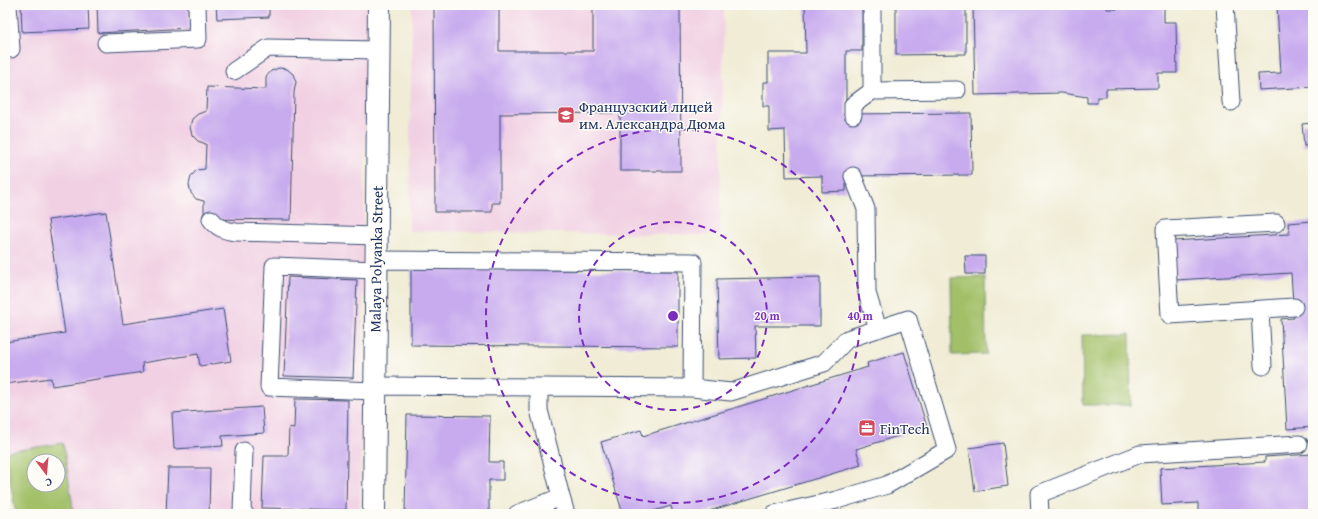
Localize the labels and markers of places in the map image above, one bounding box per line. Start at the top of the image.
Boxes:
place label: Французский лицей им. Александра Дюма [579,96,726,134]
school or university icon: Французский лицей им. Александра Дюма [556,105,576,125]
centre of rings [666,309,680,323]
office icon: FinTech [857,418,877,438]
place label: FinTech [880,418,930,439]

